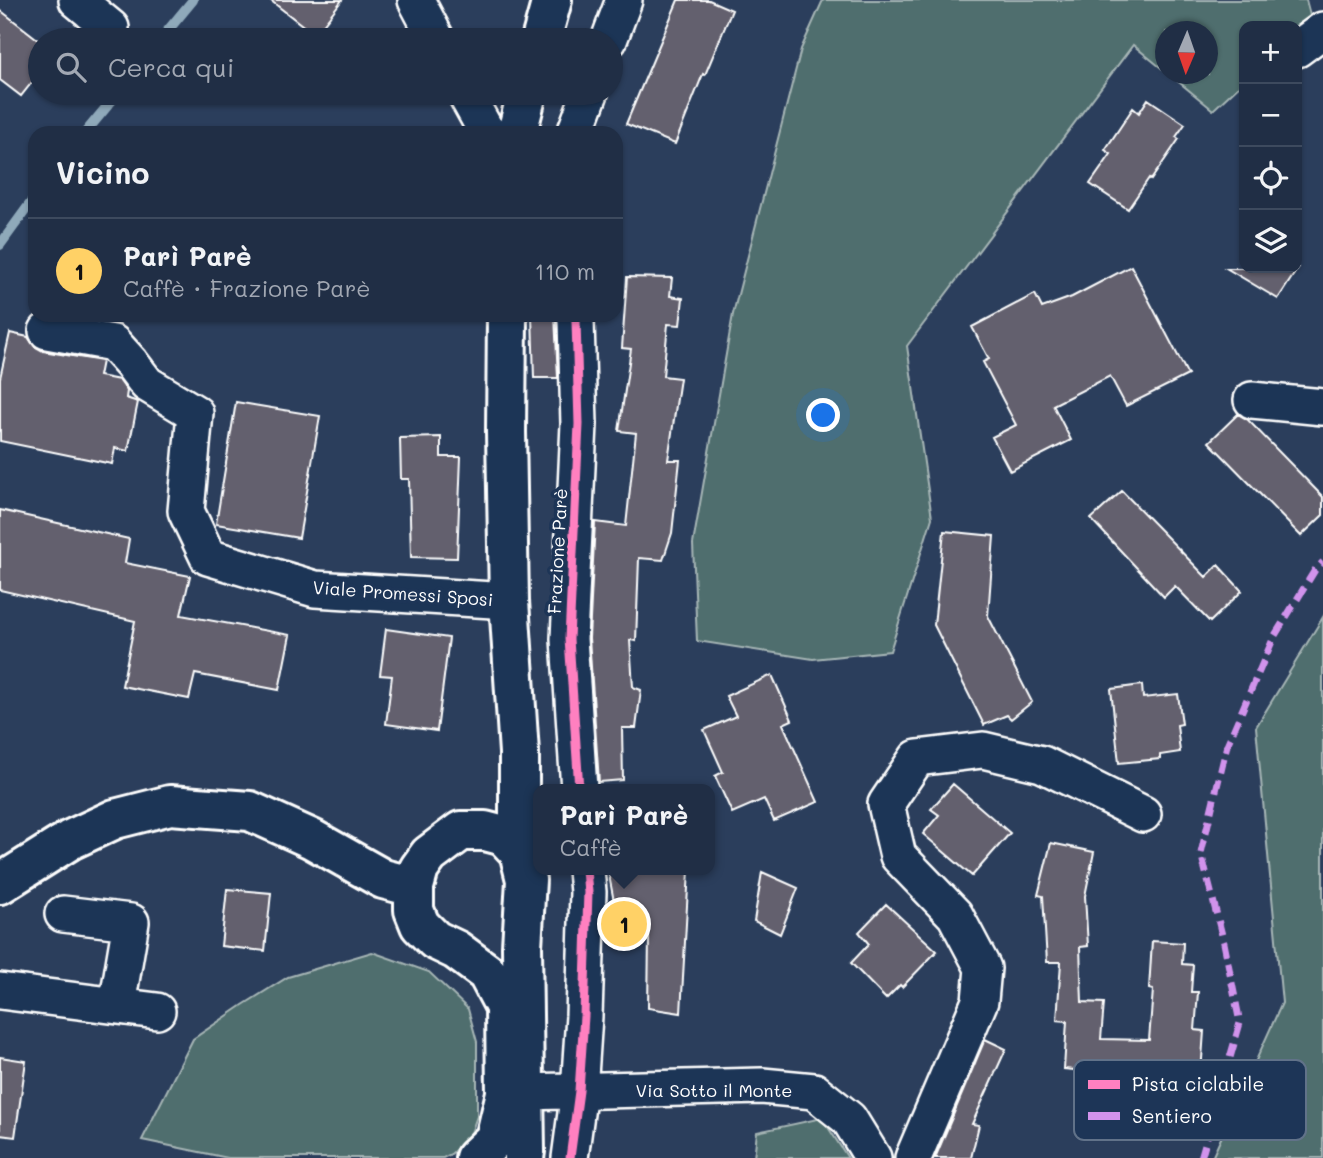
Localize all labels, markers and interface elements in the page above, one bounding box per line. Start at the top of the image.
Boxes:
north arrow [1155,21,1218,84]
map controls [1239,21,1302,273]
button: + [1239,21,1302,84]
search box [28,28,623,105]
icon: search [52,48,90,86]
text: Cerca qui [108,50,234,84]
button: − [1239,84,1302,147]
button: locate [1239,147,1302,210]
text: Vicino [56,152,150,192]
button: layers [1239,210,1302,273]
text: Parì Parè [123,239,252,273]
text: 1 [74,256,84,286]
text: 110 m [535,256,595,286]
text: Caffè · Frazione Parè [123,273,370,303]
your location [806,398,840,432]
street label: Frazione Parè [542,488,572,614]
street label: Viale Promessi Sposi [312,575,494,611]
popup [533,784,715,875]
text: Parì Parè [560,798,688,832]
text: Caffè [560,832,622,862]
pin: 1 [601,898,647,950]
legend [1074,1060,1306,1140]
text: Pista ciclabile [1132,1071,1264,1096]
street label: Via Sotto il Monte [636,1078,792,1102]
text: Sentiero [1132,1103,1212,1128]

